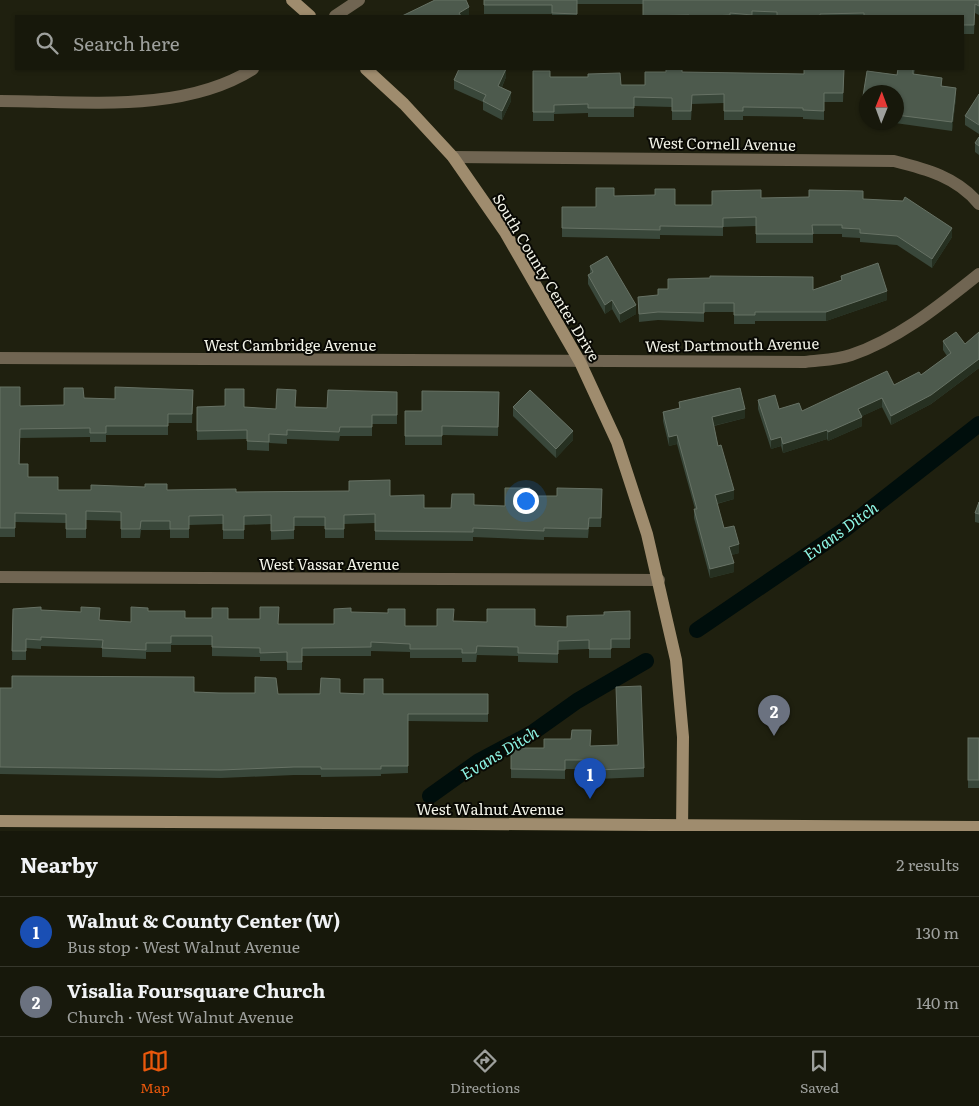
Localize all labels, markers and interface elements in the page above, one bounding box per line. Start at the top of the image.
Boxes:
search box [15,15,964,70]
icon: search [33,29,61,57]
text: Search here [73,29,180,57]
north arrow [859,85,904,130]
street label: West Cornell Avenue [648,130,796,156]
street label: South County Center Drive [488,189,606,366]
street label: West Dartmouth Avenue [645,331,820,357]
street label: West Cambridge Avenue [204,333,376,356]
your location [513,488,539,514]
water label: Evans Ditch [798,494,883,565]
street label: West Vassar Avenue [259,552,399,575]
pin: 2 [758,695,790,736]
water label: Evans Ditch [456,719,543,785]
pin: 1 [574,758,606,799]
street label: West Walnut Avenue [416,797,564,820]
text: Nearby [20,848,98,879]
text: 2 results [896,852,959,876]
text: Walnut & County Center (W) [67,906,340,934]
text: 1 [33,920,39,944]
text: 130 m [916,920,959,944]
text: Bus stop · West Walnut Avenue [67,934,300,958]
text: Visalia Foursquare Church [67,976,325,1004]
text: 2 [32,990,40,1014]
text: 140 m [916,990,959,1014]
text: Church · West Walnut Avenue [67,1004,294,1028]
tab: Map [140,1047,170,1097]
tab: Directions [450,1047,520,1097]
tab: Saved [800,1047,839,1097]

